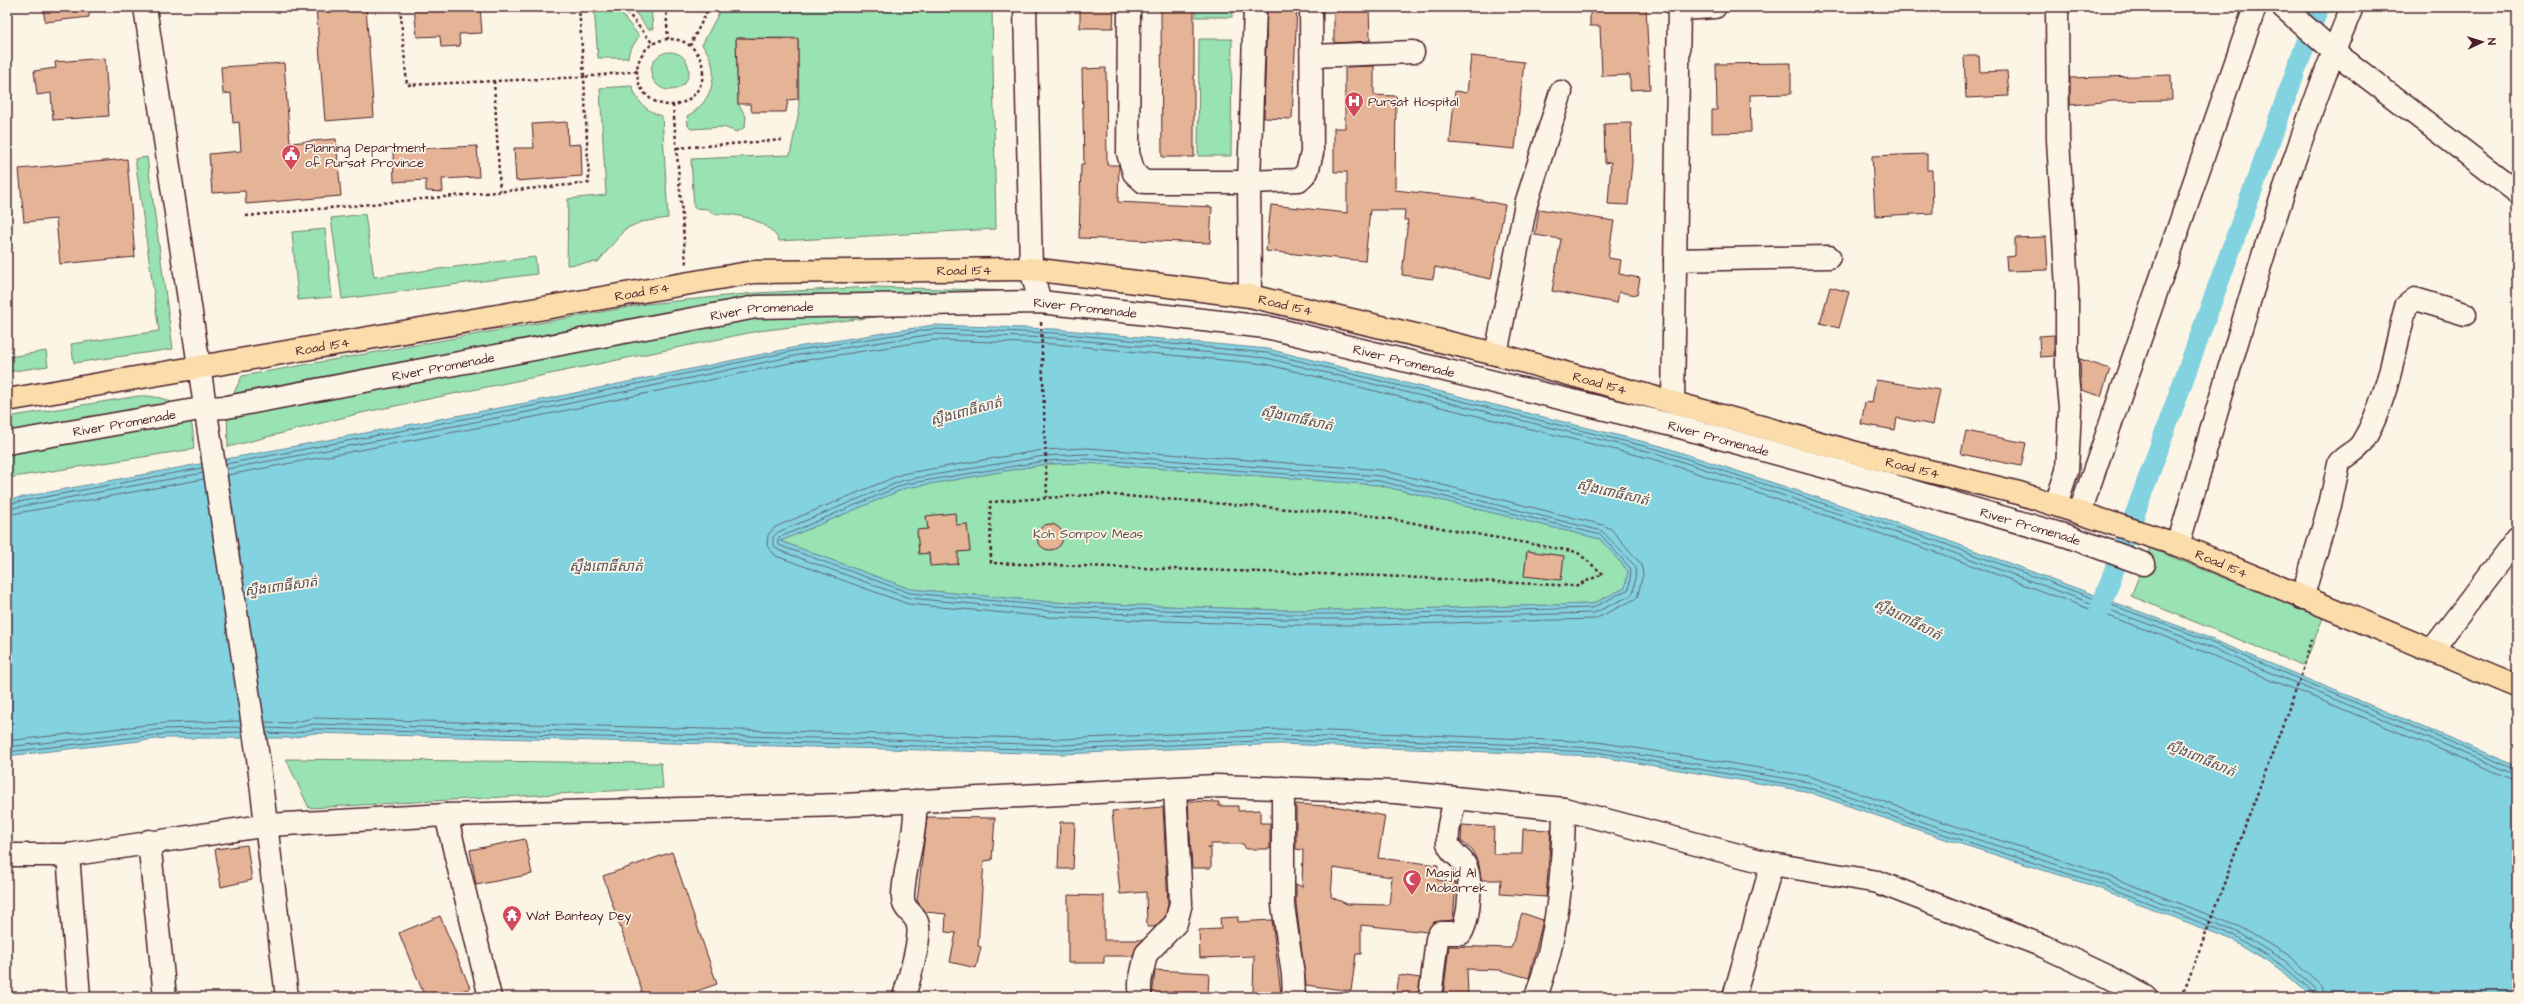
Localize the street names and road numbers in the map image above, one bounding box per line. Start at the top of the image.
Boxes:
street label: Road 154 [937,261,992,280]
street label: Road 154 [613,279,671,306]
street label: Road 154 [1256,290,1314,320]
street label: River Promenade [1033,294,1138,323]
street label: River Promenade [709,298,814,325]
street label: Road 154 [294,333,351,360]
street label: River Promenade [1351,340,1457,382]
street label: River Promenade [390,349,496,386]
street label: Road 154 [1571,368,1629,399]
street label: River Promenade [71,405,177,441]
street label: River Promenade [1666,416,1771,461]
street label: Road 154 [1884,453,1941,483]
street label: River Promenade [1978,503,2083,550]
street label: Road 154 [2192,545,2250,583]

